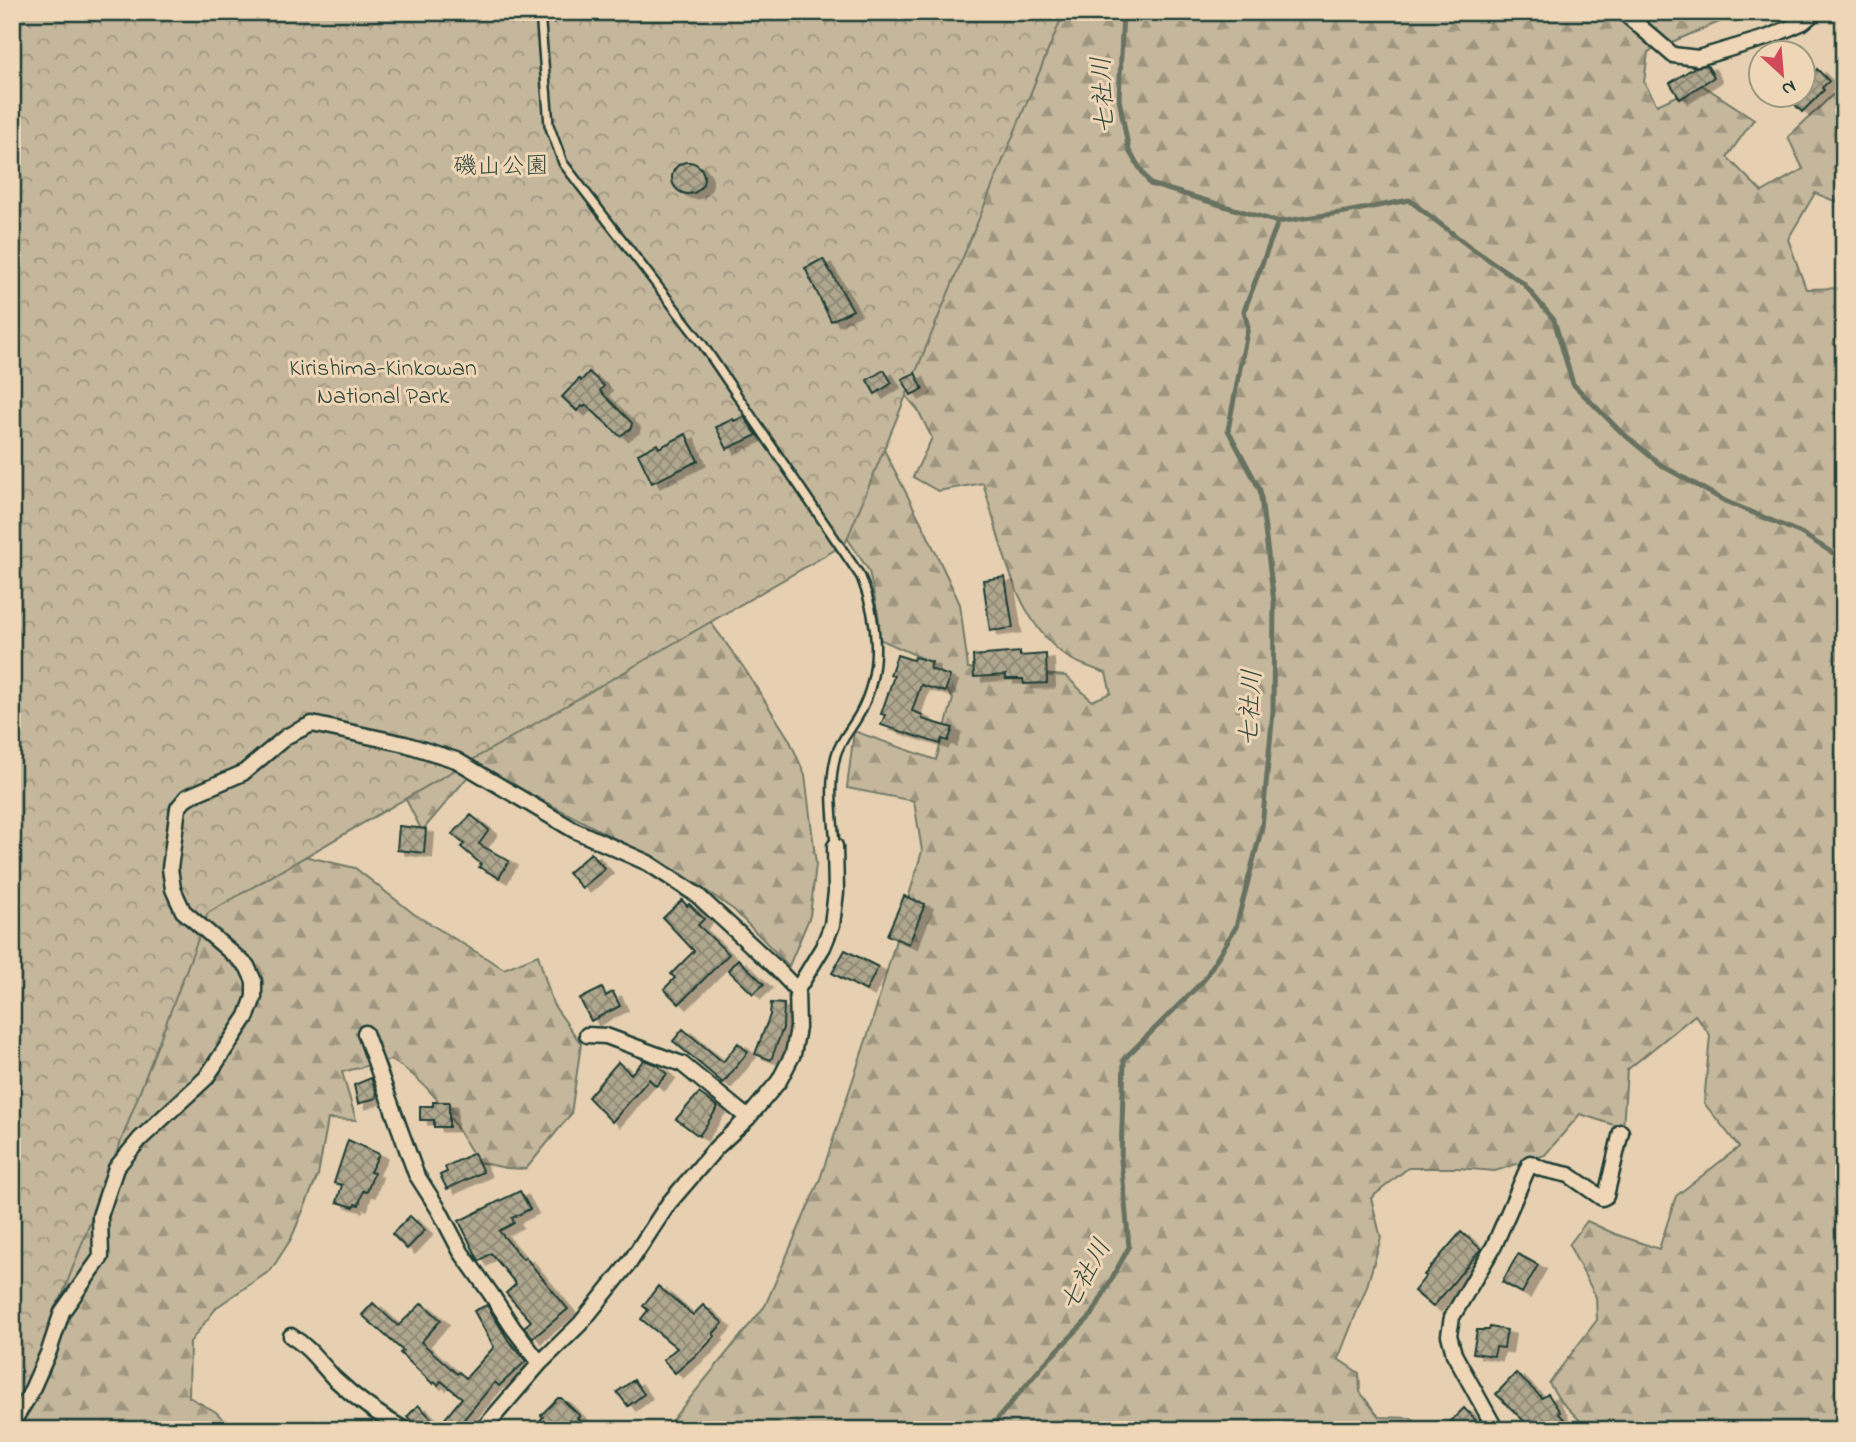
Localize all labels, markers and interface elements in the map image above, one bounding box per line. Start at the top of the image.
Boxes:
north arrow [1748,38,1818,108]
water label: 七社川 [1084,55,1126,135]
text: N [1777,72,1800,102]
park label: 磯山公園 [453,150,549,185]
park label: Kirishima-Kinkowan National Park [289,352,477,415]
water label: 七社川 [1231,668,1273,748]
water label: 七社川 [1051,1233,1123,1319]

